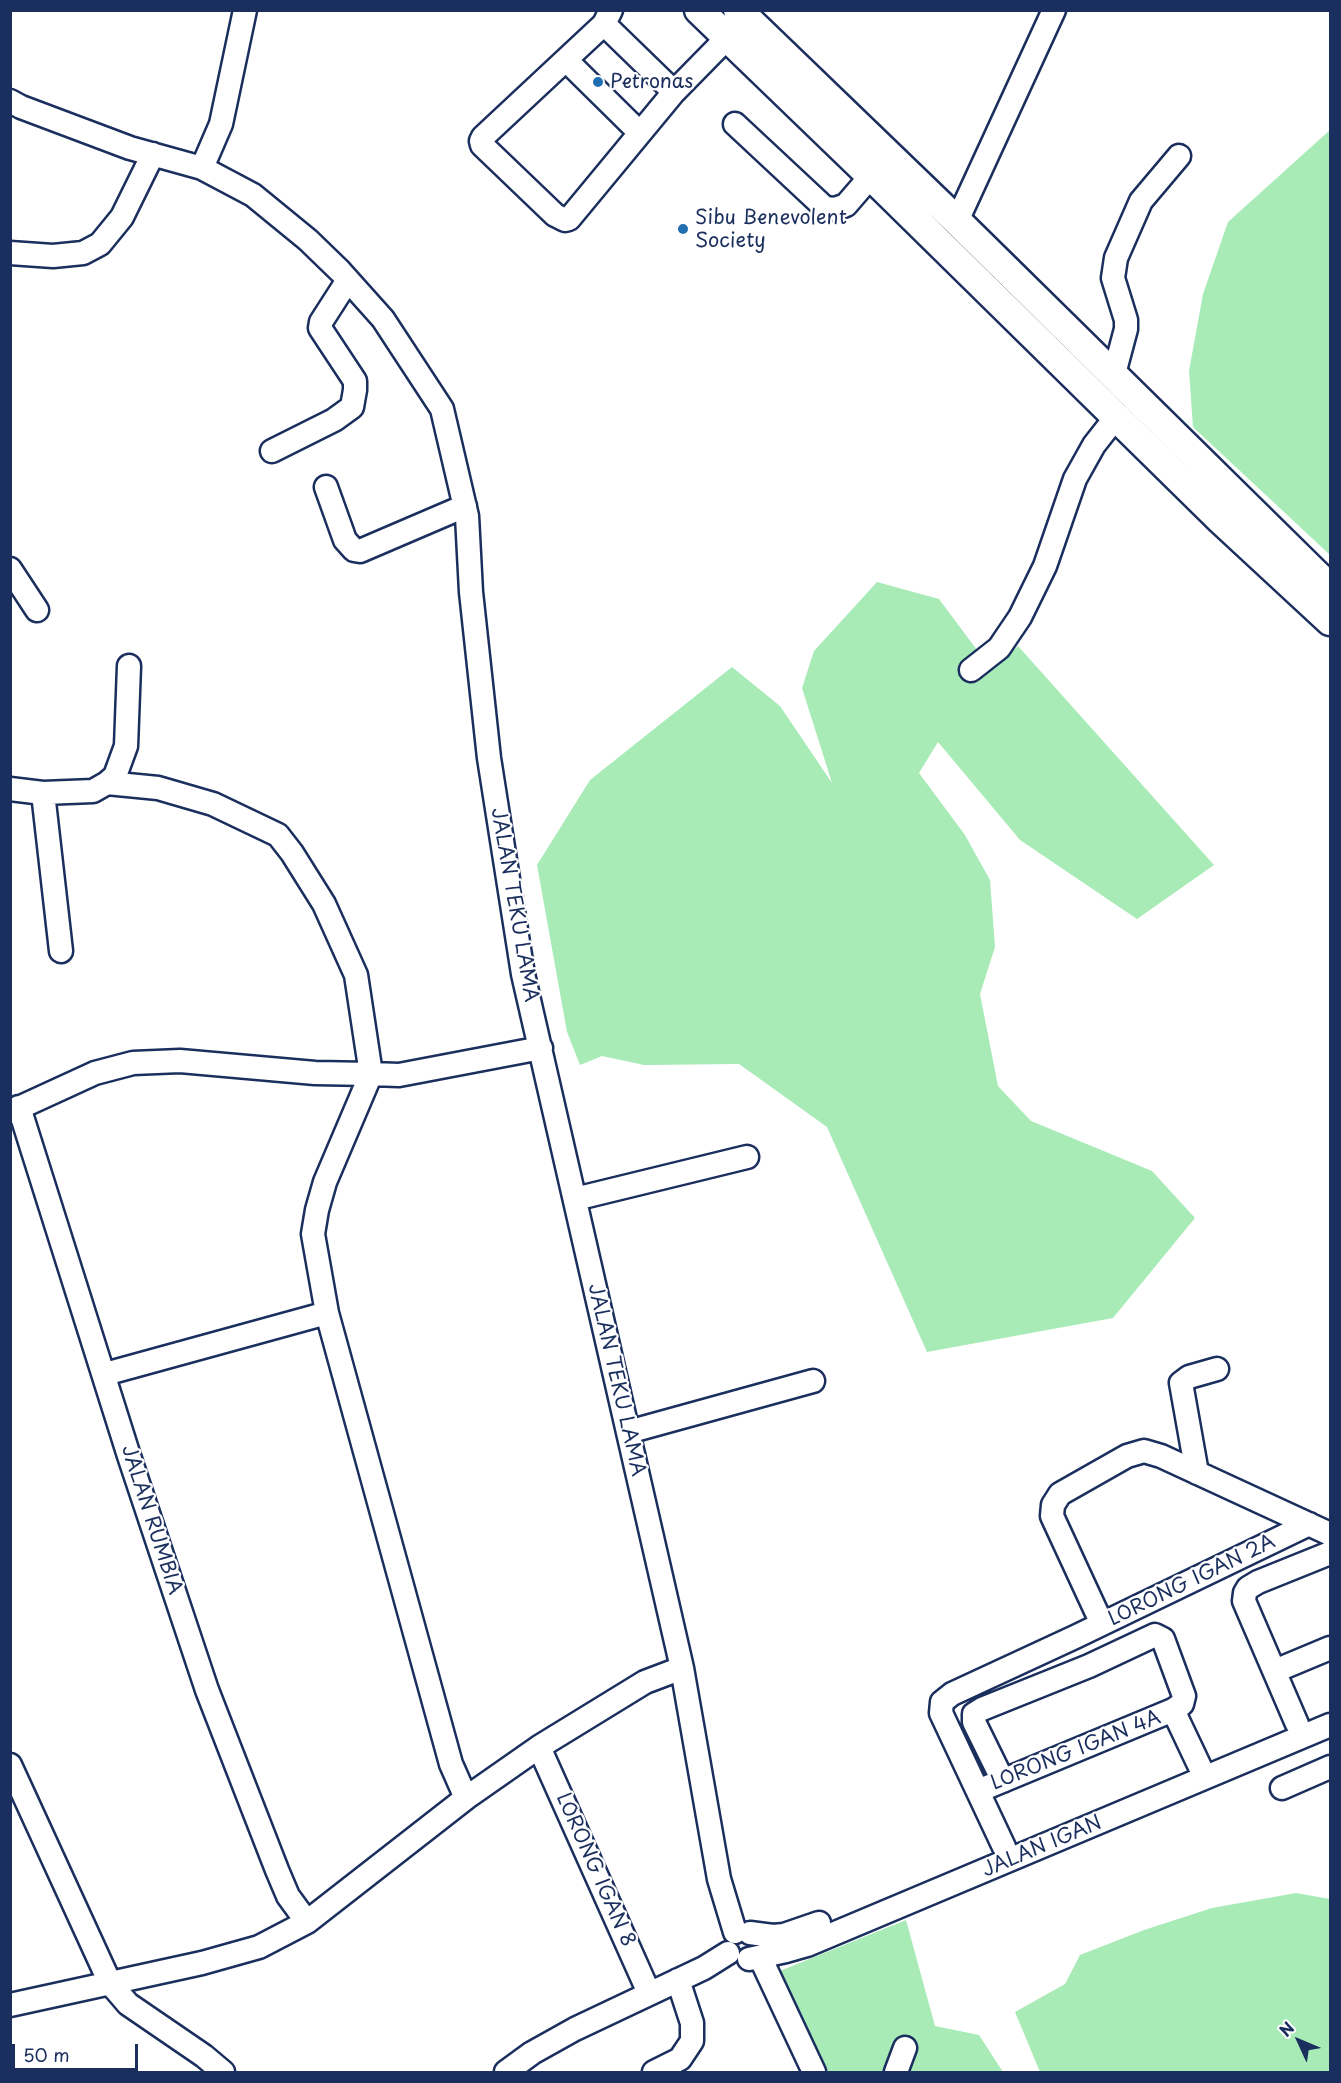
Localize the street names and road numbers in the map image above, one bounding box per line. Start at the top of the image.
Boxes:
street label: JALAN TEKU LAMA [485,806,543,1004]
street label: JALAN TEKU LAMA [582,1281,650,1479]
street label: JALAN RUMBIA [115,1442,187,1598]
street label: LORONG IGAN 2A [1105,1530,1279,1632]
street label: LORONG IGAN 4A [988,1706,1164,1796]
street label: LORONG IGAN 8 [550,1789,640,1951]
street label: JALAN IGAN [979,1811,1105,1883]

